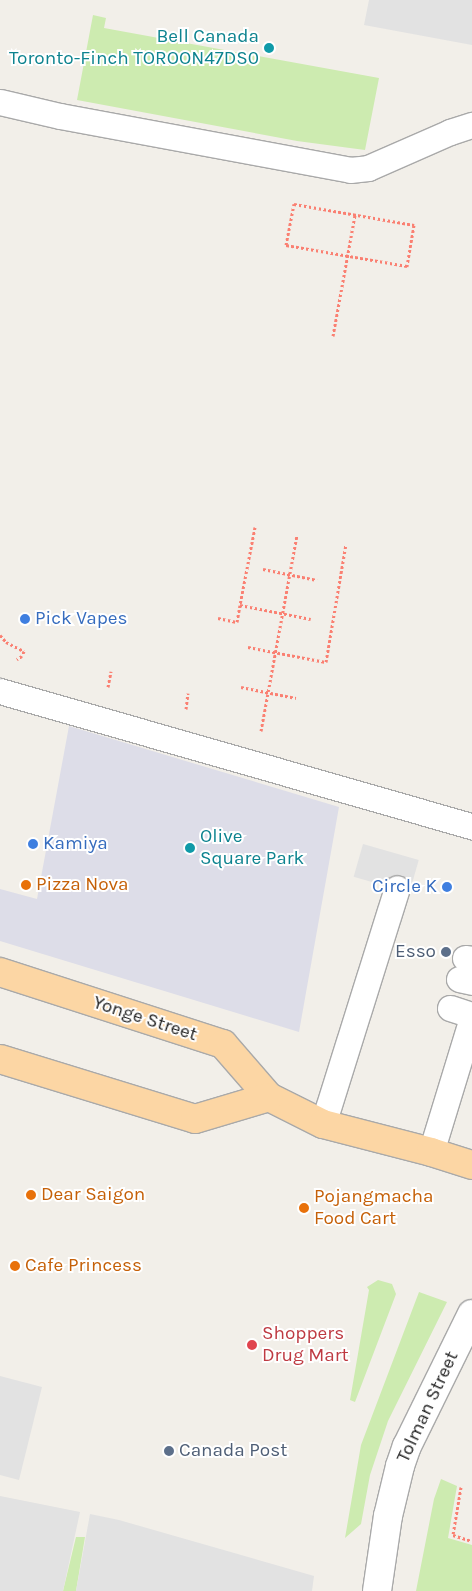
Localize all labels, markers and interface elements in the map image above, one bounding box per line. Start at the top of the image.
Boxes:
place label: Bell Canada Toronto-Finch TOROON47DS0 [9,26,259,70]
marker: Bell Canada Toronto-Finch TOROON47DS0 [263,42,275,54]
place label: Pick Vapes [35,608,128,630]
marker: Pick Vapes [19,613,31,625]
place label: Olive Square Park [200,826,304,870]
place label: Kamiya [43,833,108,855]
marker: Kamiya [27,838,39,850]
marker: Olive Square Park [184,842,196,854]
place label: Pizza Nova [36,874,129,896]
place label: Circle K [372,876,437,898]
marker: Pizza Nova [20,879,32,891]
marker: Circle K [441,881,453,893]
place label: Esso [395,941,436,963]
marker: Esso [440,946,452,958]
street label: Yonge Street [90,991,200,1047]
place label: Dear Saigon [41,1184,145,1206]
place label: Pojangmacha Food Cart [314,1186,433,1230]
marker: Dear Saigon [25,1189,37,1201]
marker: Pojangmacha Food Cart [298,1202,310,1214]
place label: Cafe Princess [25,1255,142,1277]
marker: Cafe Princess [9,1260,21,1272]
place label: Shoppers Drug Mart [262,1323,349,1367]
marker: Shoppers Drug Mart [246,1339,258,1351]
street label: Tolman Street [392,1348,464,1466]
place label: Canada Post [179,1440,287,1462]
marker: Canada Post [163,1445,175,1457]

